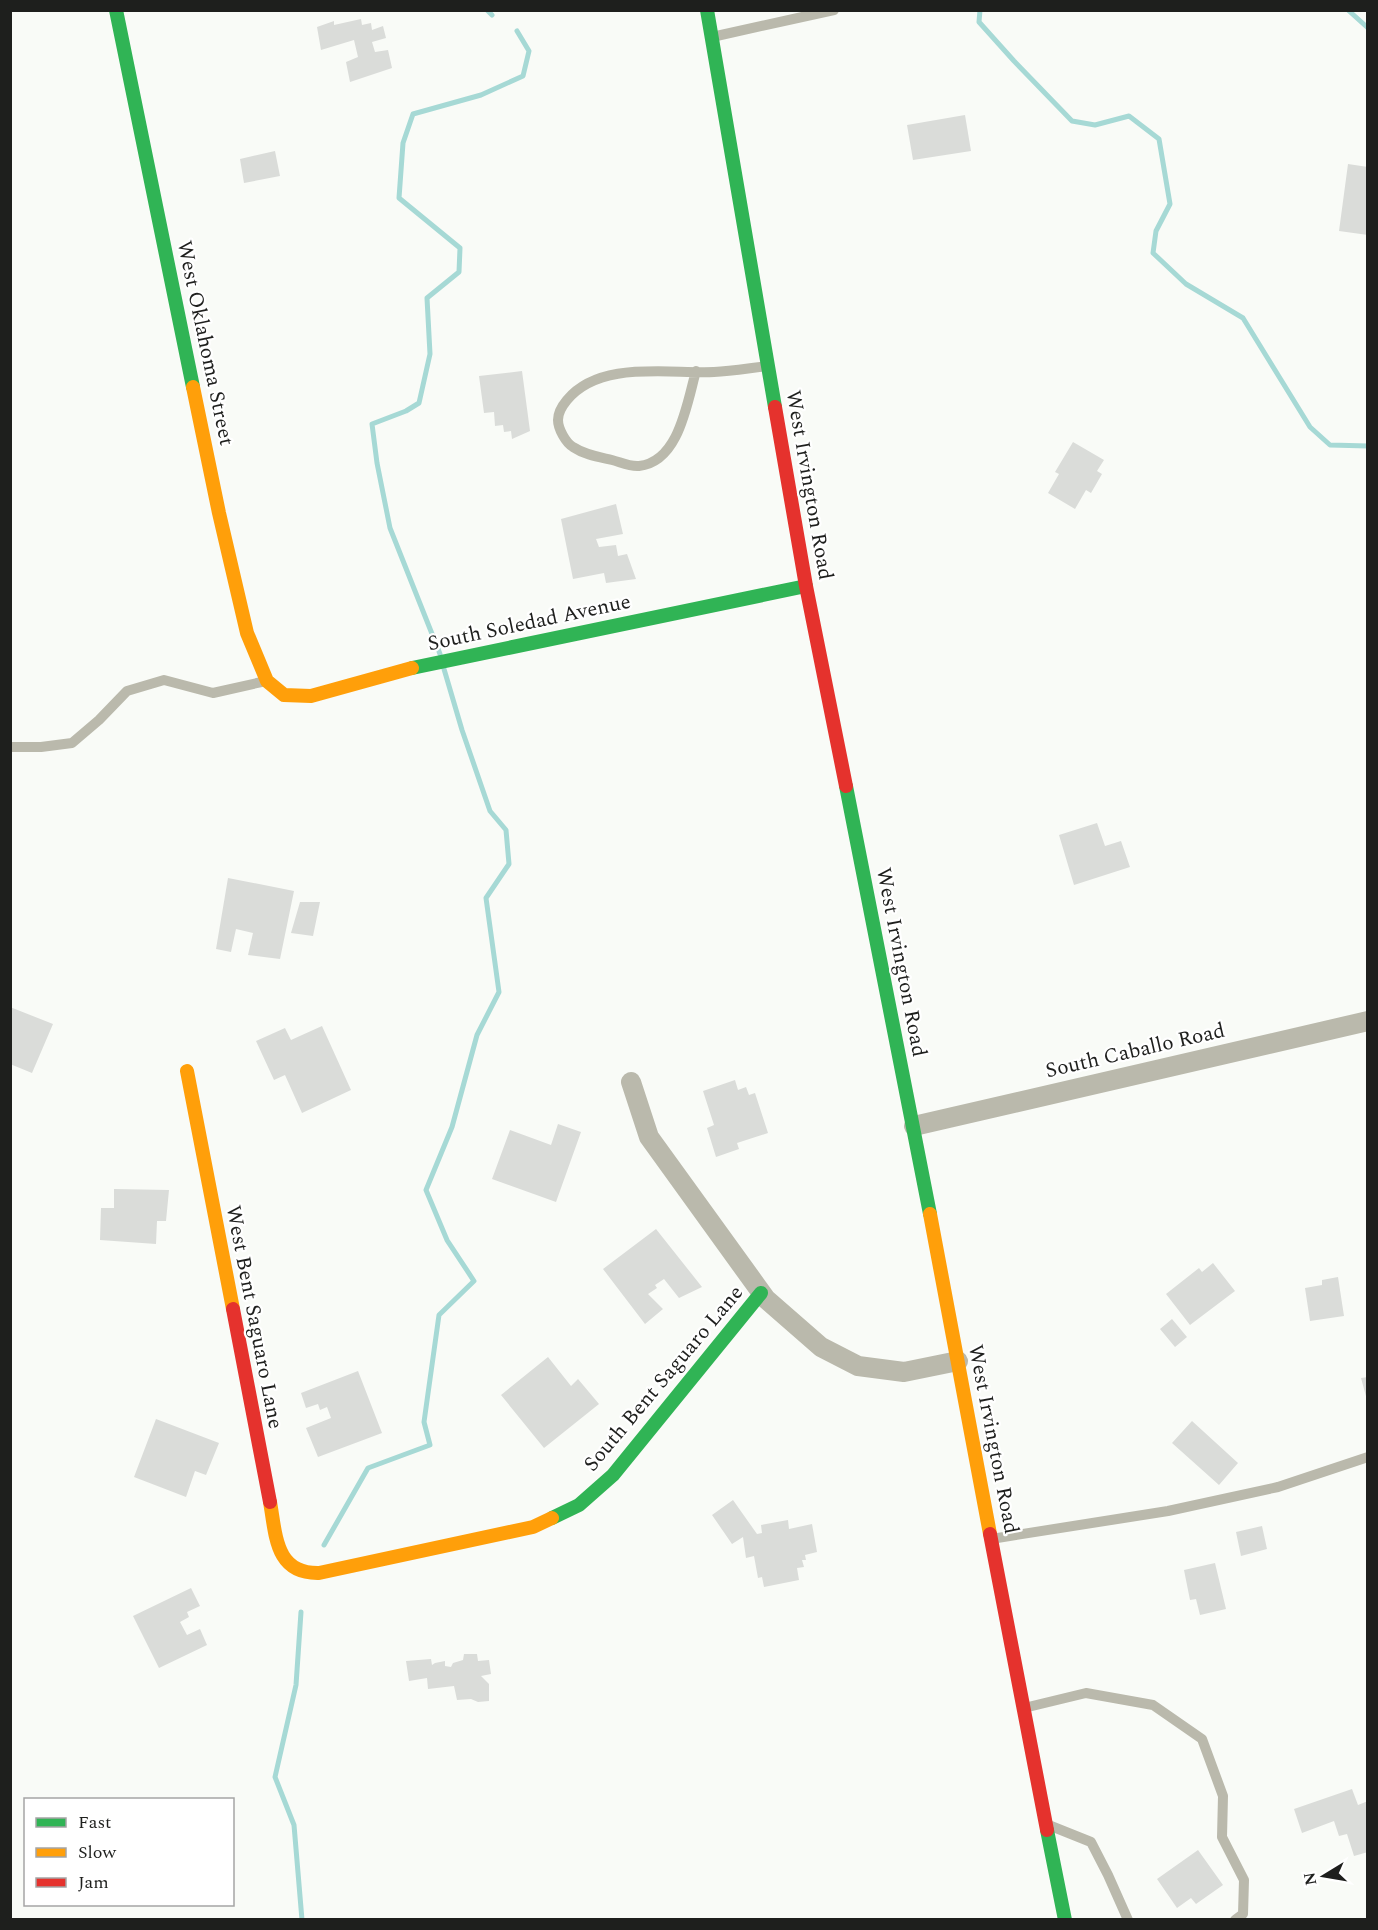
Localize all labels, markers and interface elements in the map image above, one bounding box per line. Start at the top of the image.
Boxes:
street label: West Oklahoma Street [168,238,242,449]
street label: West Irvington Road [777,388,841,583]
street label: South Soledad Avenue [425,586,634,660]
street label: West Irvington Road [867,865,935,1060]
street label: South Caballo Road [1042,1015,1228,1087]
street label: West Bent Saguaro Lane [217,1203,291,1432]
street label: South Bent Saguaro Lane [576,1278,751,1479]
street label: West Irvington Road [959,1342,1027,1537]
legend [24,1798,234,1906]
text: Fast [78,1809,111,1836]
text: Slow [78,1839,117,1866]
north arrow [1294,1846,1354,1906]
text: Jam [78,1869,109,1896]
text: N [1297,1870,1323,1887]

